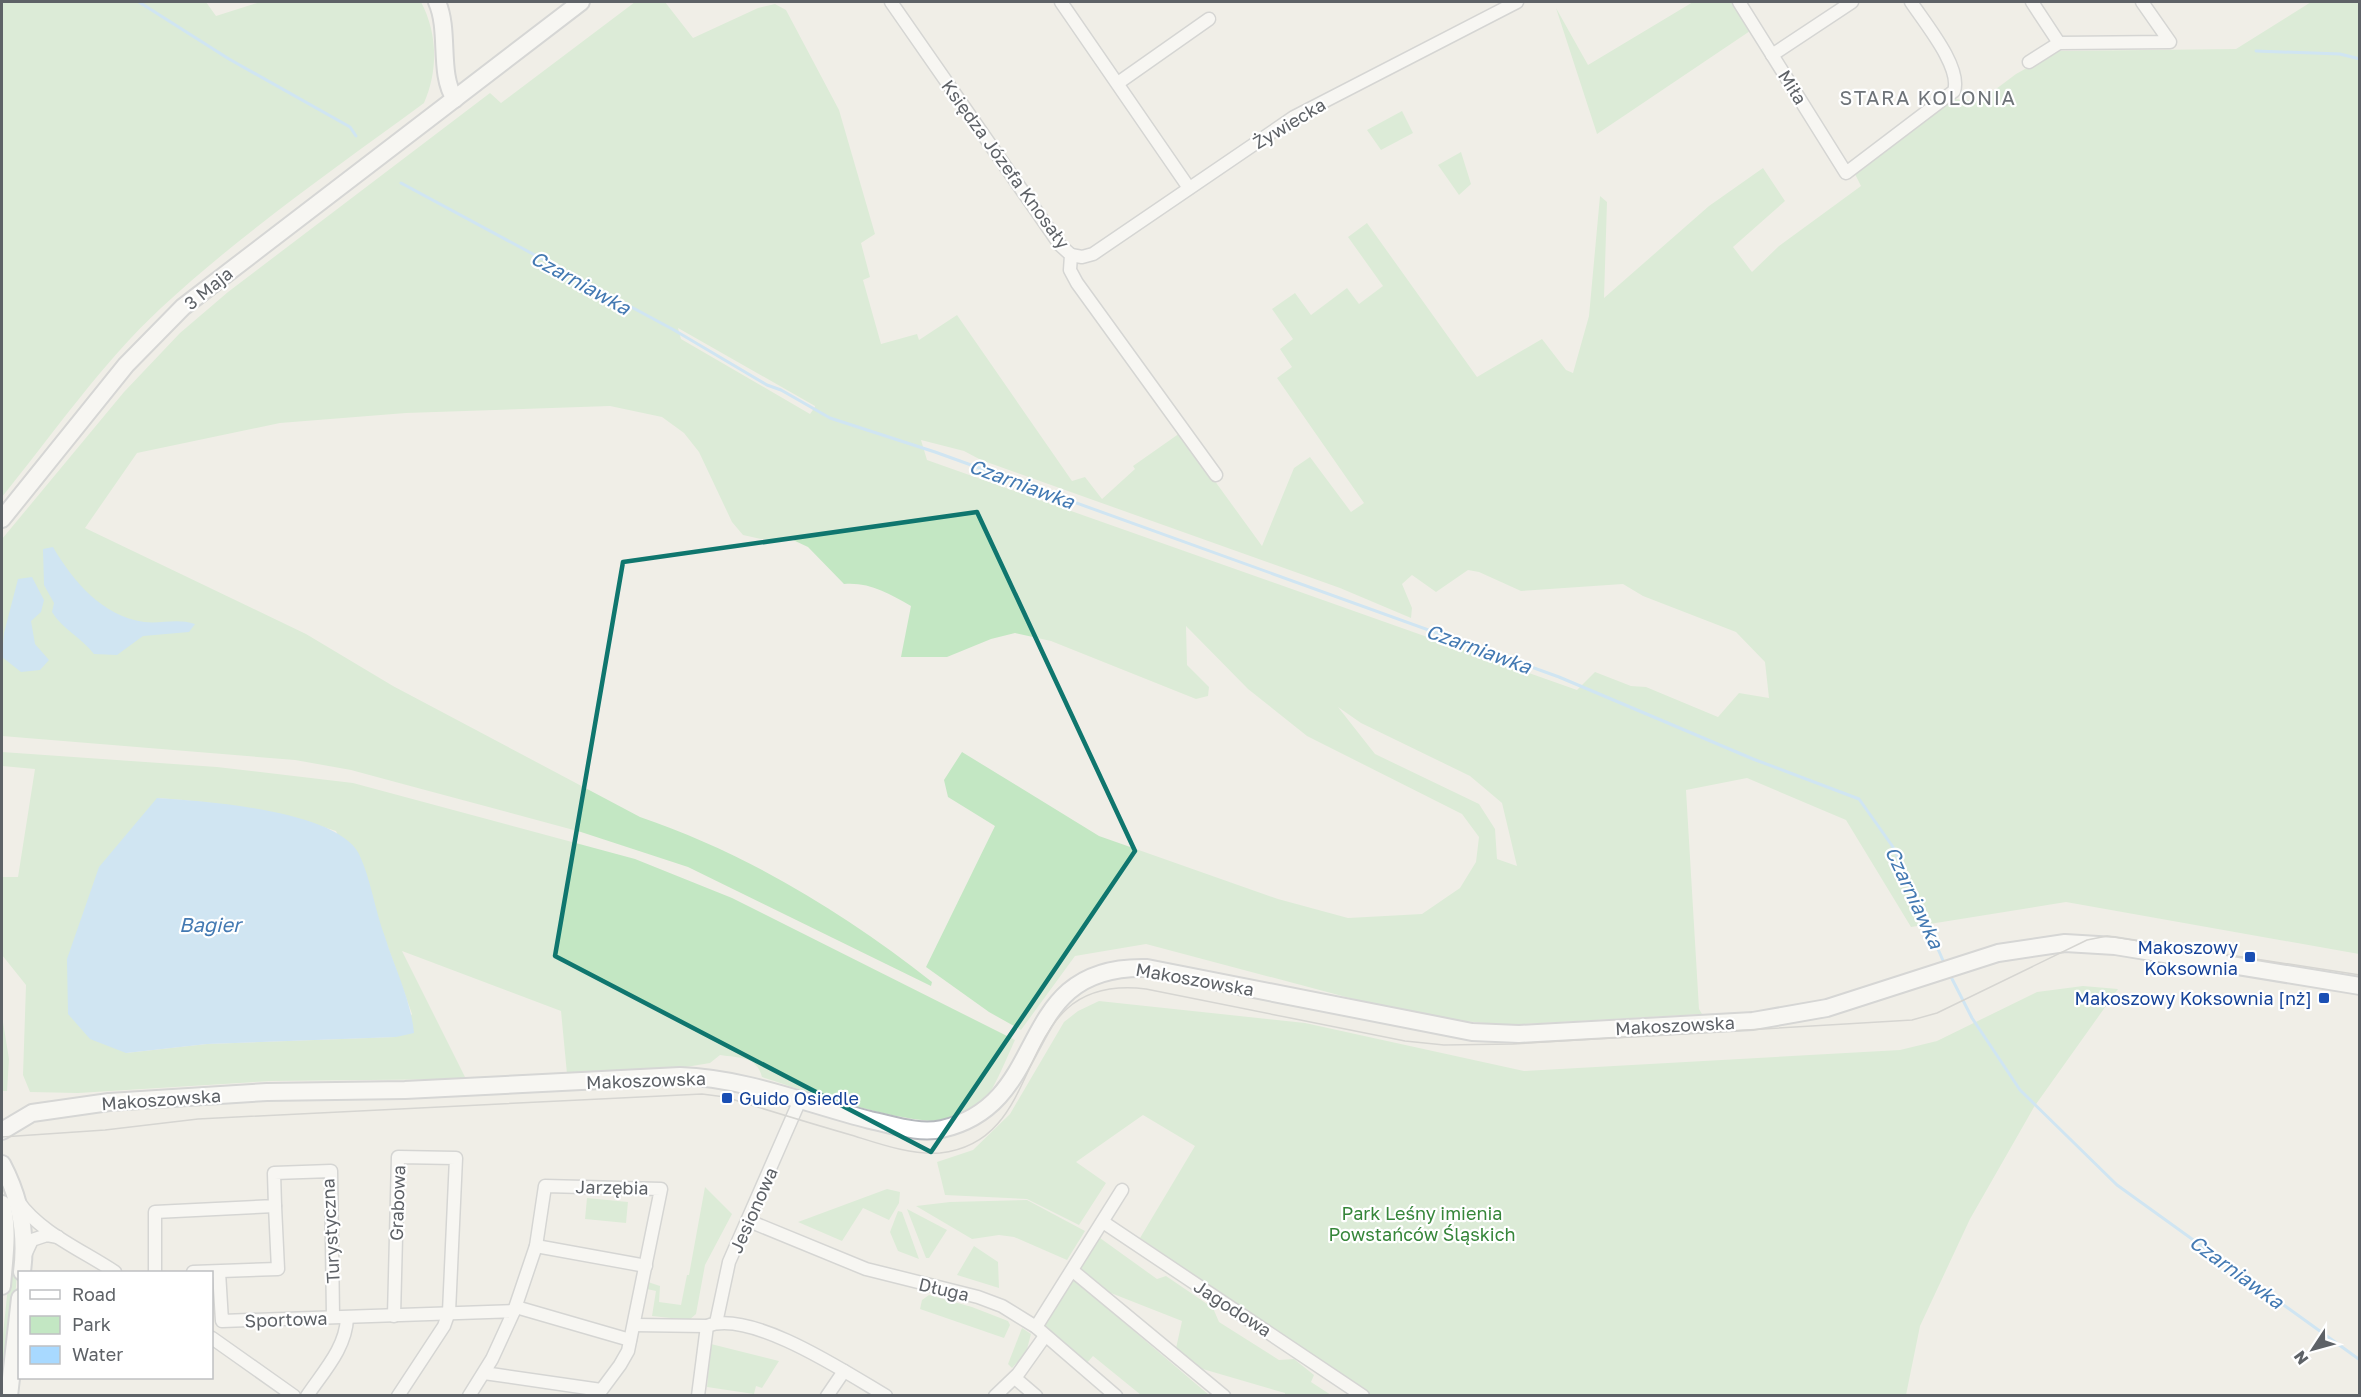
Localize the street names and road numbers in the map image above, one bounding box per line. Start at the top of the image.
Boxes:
street label: Miła [1774,66,1812,108]
street label: Księdza Józefa Knosały [937,75,1075,253]
street label: Żywiecka [1249,93,1329,153]
street label: 3 Maja [179,262,237,314]
street label: Makoszowska [1134,958,1256,1000]
street label: Makoszowska [1615,1011,1735,1039]
street label: Makoszowska [586,1067,706,1093]
street label: Makoszowska [100,1084,222,1114]
street label: Jesionowa [724,1164,782,1256]
street label: Grabowa [385,1165,409,1241]
street label: Jarzębia [575,1175,649,1199]
street label: Turystyczna [316,1178,344,1284]
street label: Długa [917,1273,971,1305]
street label: Jagodowa [1190,1275,1276,1341]
street label: Sportowa [244,1307,328,1331]

